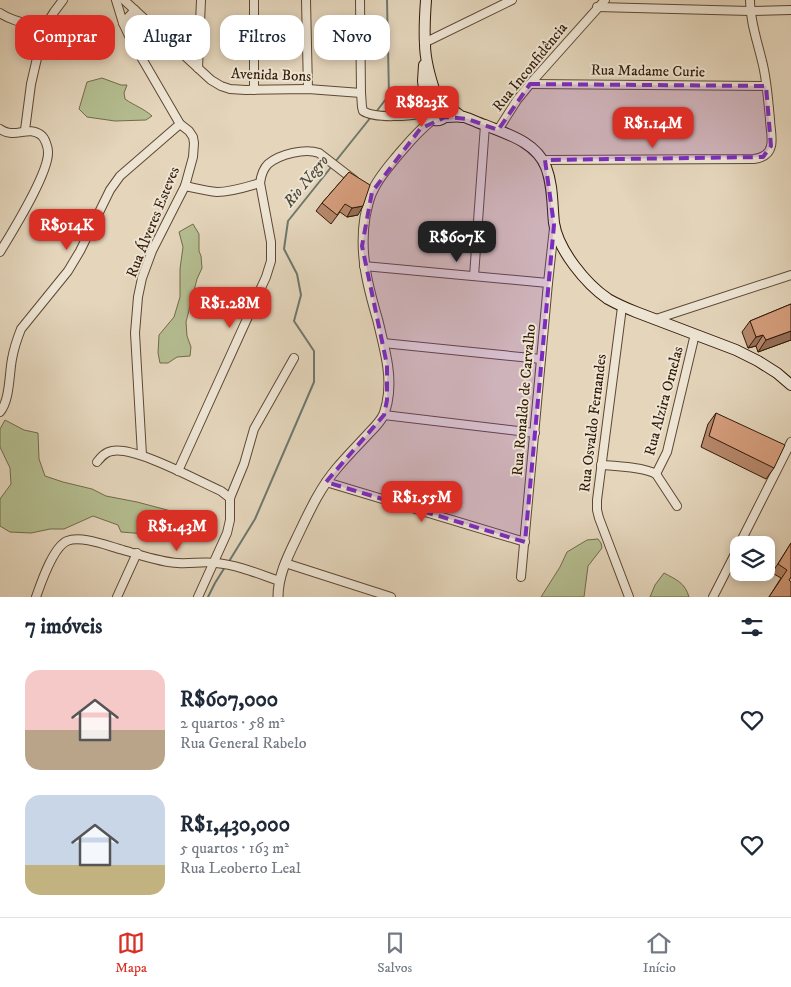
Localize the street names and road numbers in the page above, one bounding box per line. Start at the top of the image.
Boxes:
street label: Rua Inconfidência [488,18,572,115]
street label: Rua Madame Curie [591,61,705,81]
street label: Avenida Bons [230,64,312,86]
street label: Rua Álveres Esteves [121,163,184,280]
street label: Rua Ronaldo de Carvalho [508,323,540,477]
street label: Rua Alzira Ornelas [640,344,688,458]
street label: Rua Osvaldo Fernandes [575,353,611,493]

